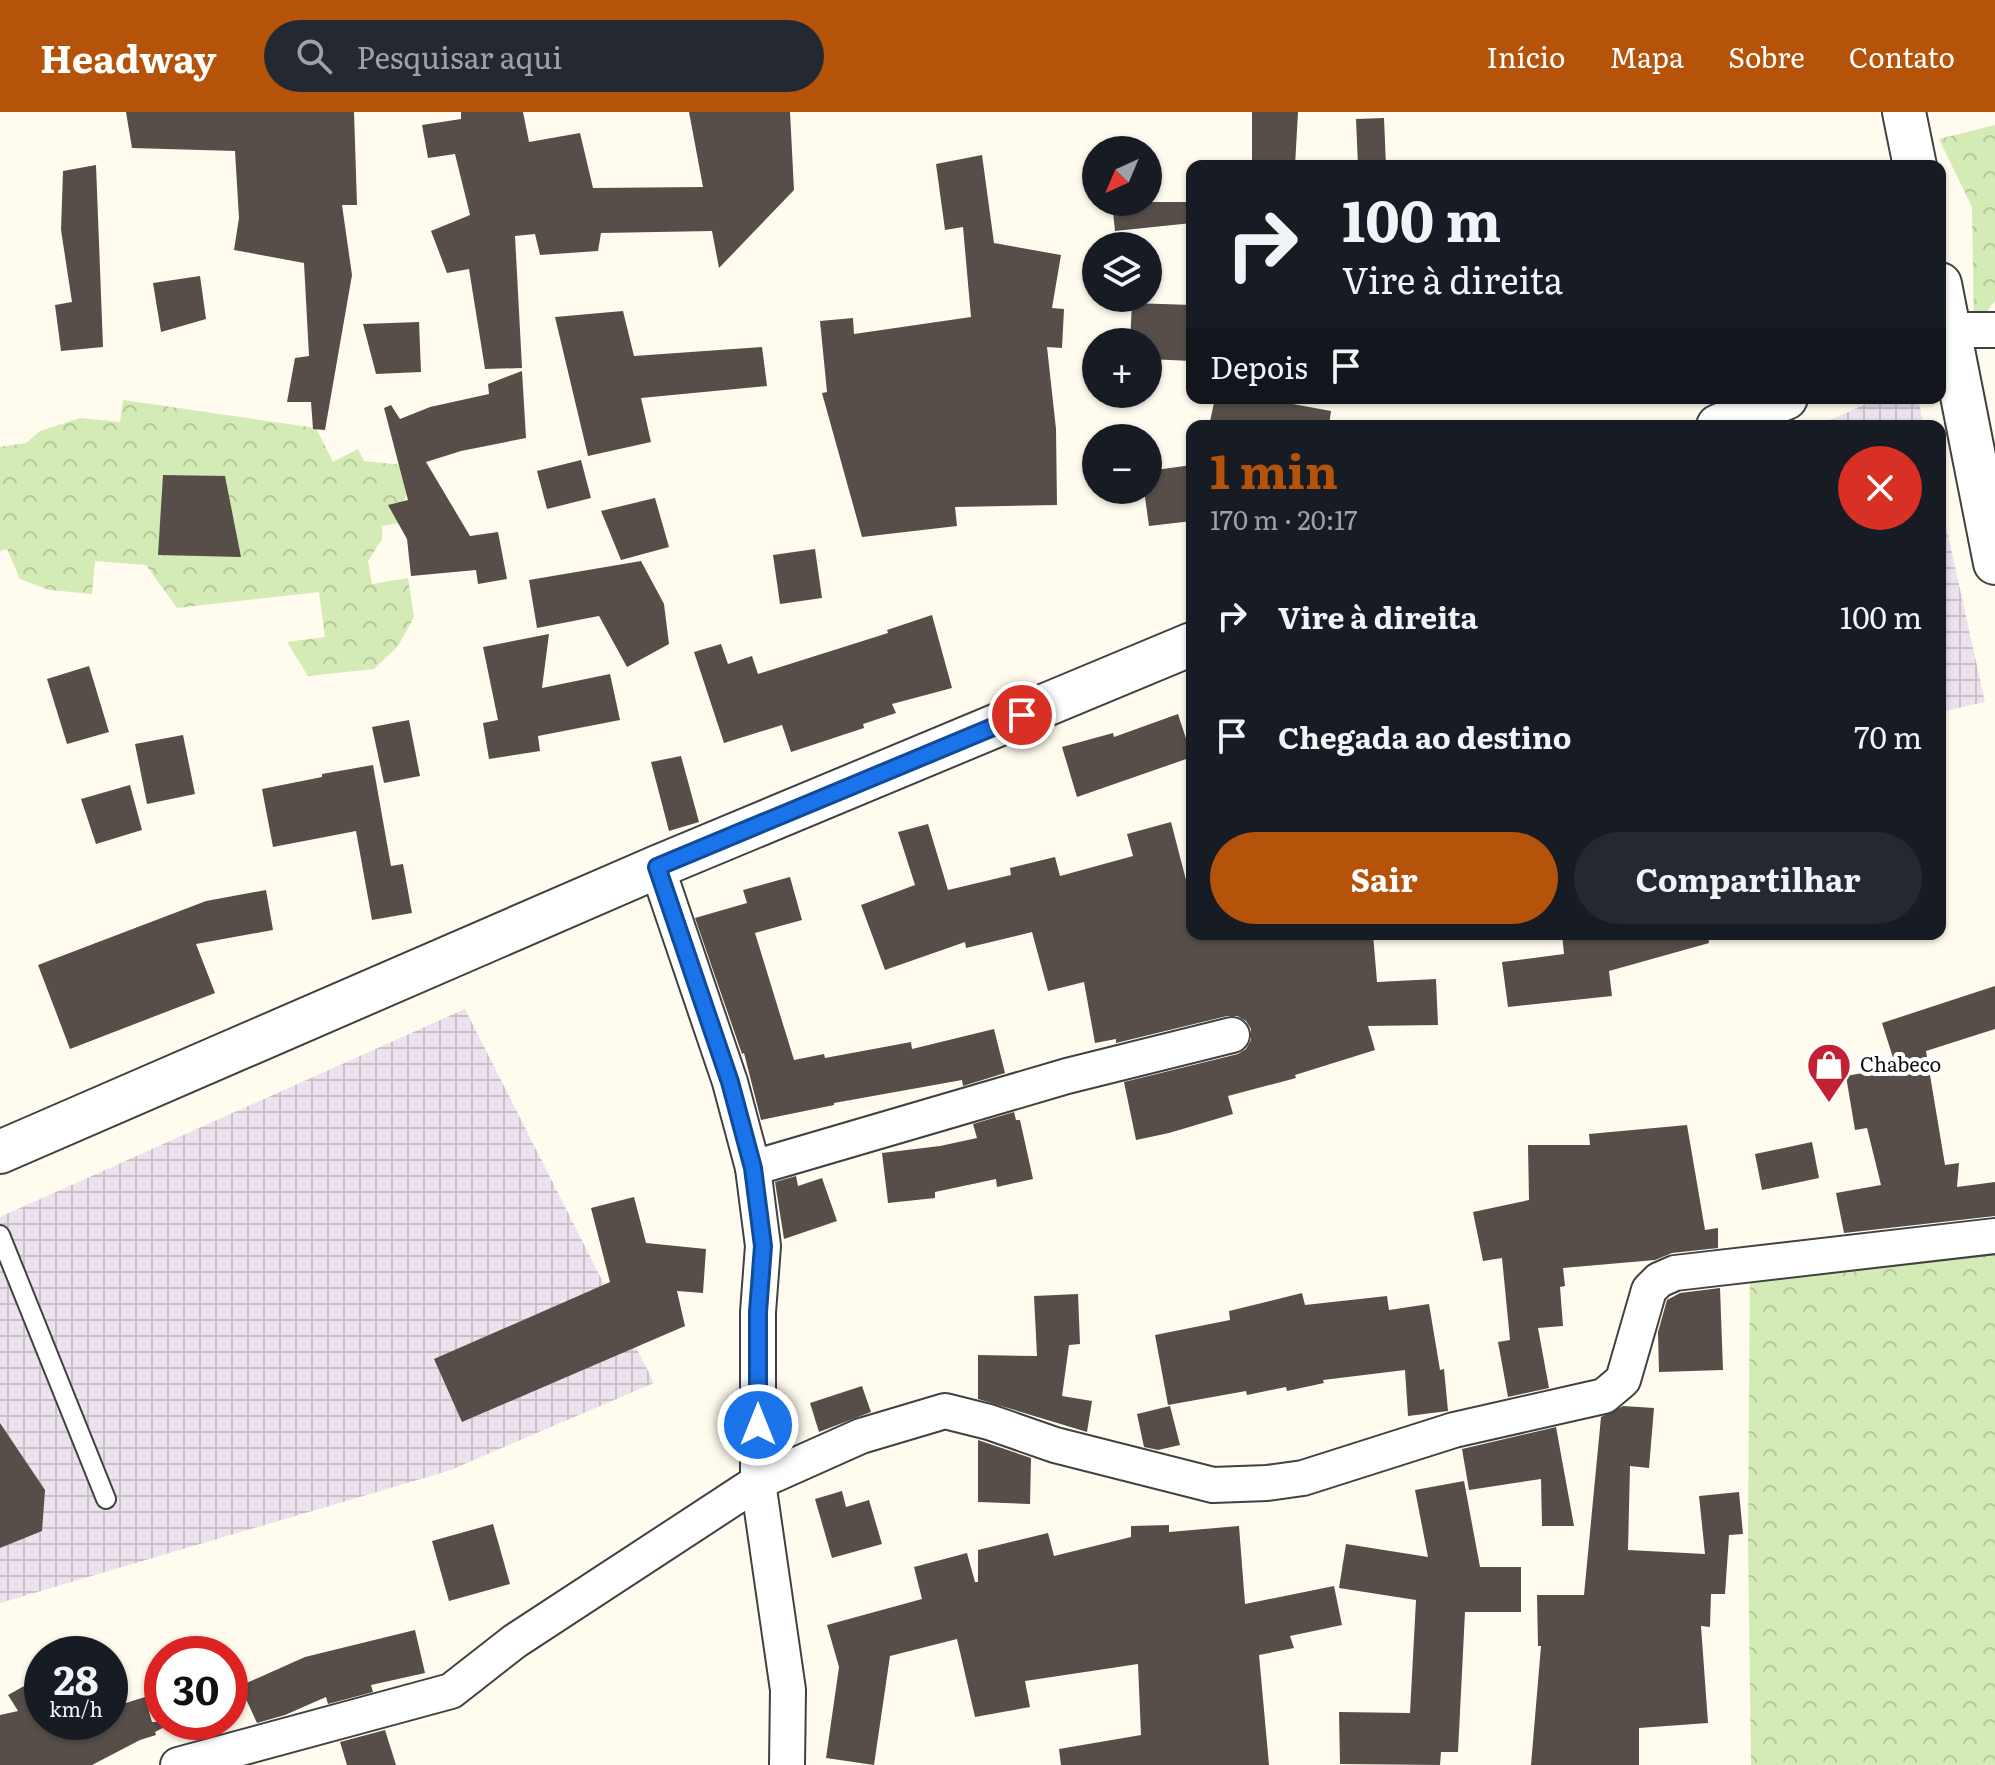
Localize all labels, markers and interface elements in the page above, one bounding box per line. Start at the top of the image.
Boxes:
search box [264,20,824,92]
text: Headway [40,28,216,85]
icon: search [292,34,336,78]
text: Pesquisar aqui [356,34,562,78]
text: Início [1486,35,1565,77]
text: Mapa [1609,35,1684,77]
text: Sobre [1728,35,1805,77]
text: Contato [1849,35,1955,77]
north arrow [1082,136,1162,216]
map controls [1082,136,1162,504]
text: 100 m [1342,176,1501,259]
icon: right [1210,192,1314,296]
button: layers [1082,232,1162,312]
text: Vire à direita [1342,252,1563,305]
button: + [1082,328,1162,408]
text: Depois [1210,344,1308,388]
icon: arrive [1324,344,1368,388]
button: − [1082,424,1162,504]
text: 1 min [1210,433,1338,504]
button: close [1838,446,1922,530]
text: 170 m · 20:17 [1210,499,1357,538]
icon: right [1210,594,1254,638]
text: Vire à direita [1278,594,1478,638]
text: 100 m [1840,594,1922,638]
pin [988,681,1056,749]
icon: arrive [1000,693,1044,737]
icon: arrive [1210,714,1254,758]
text: Chegada ao destino [1278,714,1571,758]
text: 70 m [1854,714,1922,758]
button: Sair [1210,832,1558,924]
button: Compartilhar [1574,832,1922,924]
shop icon: Chabeco [1805,1041,1853,1104]
place label: Chabeco [1860,1048,1941,1078]
position arrow [716,1383,800,1467]
speed limit sign: 30 [144,1636,248,1740]
text: 28 [53,1648,99,1707]
text: km/h [49,1693,103,1723]

